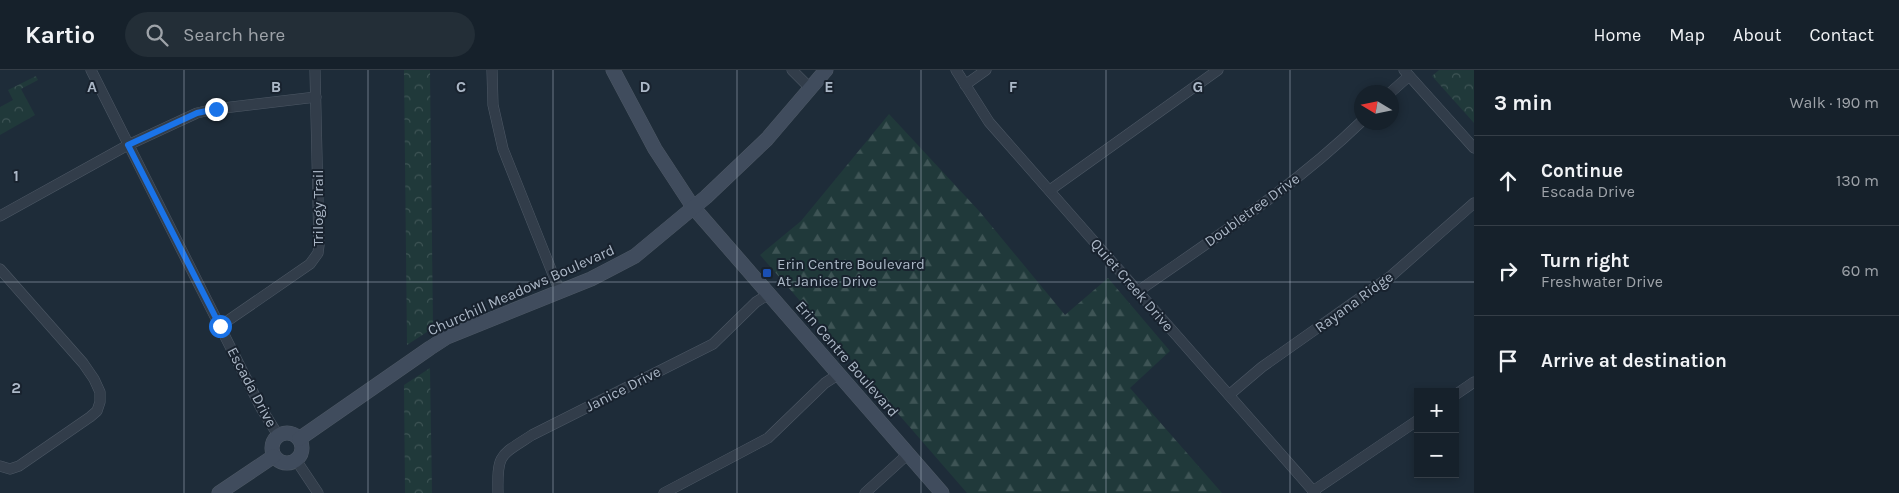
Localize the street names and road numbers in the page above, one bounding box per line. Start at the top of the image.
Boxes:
street label: Doubletree Drive [1201,169,1303,251]
street label: Trilogy Trail [309,170,327,246]
street label: Quiet Creek Drive [1087,235,1177,335]
street label: Churchill Meadows Boulevard [425,241,617,339]
street label: Rayana Ridge [1311,268,1397,336]
street label: Erin Centre Boulevard [792,297,902,421]
street label: Escada Drive [223,344,281,430]
street label: Janice Drive [582,362,664,416]

